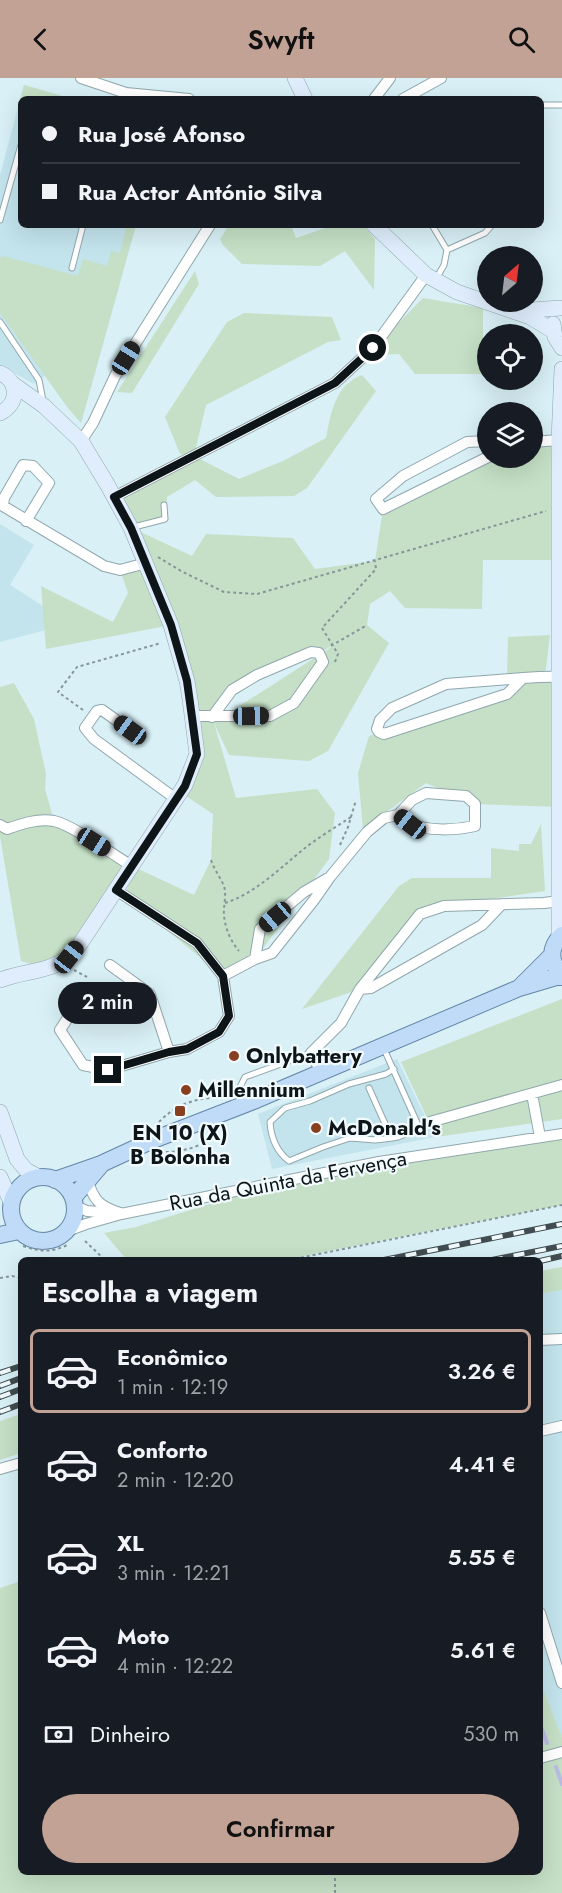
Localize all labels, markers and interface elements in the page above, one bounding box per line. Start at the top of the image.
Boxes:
text: Swyft [247,20,315,59]
icon: back [24,23,57,56]
icon: search [505,23,538,56]
text: Rua José Afonso [78,118,245,150]
text: Rua Actor António Silva [78,176,322,208]
north arrow [477,246,543,312]
map controls [477,246,543,468]
button: locate [477,324,543,390]
route start [359,334,386,361]
car [109,338,143,378]
button: layers [477,402,543,468]
car [233,707,269,725]
car [110,712,150,748]
car [390,806,430,842]
car [74,825,114,859]
car [255,899,295,935]
car [51,937,87,977]
callout: 2 min [58,983,158,1025]
text: 2 min [82,988,133,1017]
place label: Onlybattery [246,1041,363,1071]
marker: Onlybattery [227,1049,241,1063]
route end [94,1056,121,1083]
place label: Millennium [198,1075,305,1105]
marker: Millennium [179,1083,193,1097]
marker: EN 10 (X) B Bolonha [173,1104,187,1118]
place label: McDonald's [328,1113,441,1143]
place label: EN 10 (X) B Bolonha [130,1118,230,1172]
marker: McDonald's [309,1121,323,1135]
street label: Rua da Quinta da Fervença [167,1143,409,1219]
text: Escolha a viagem [42,1273,258,1312]
text: Econômico [117,1341,228,1373]
icon: car [45,1344,99,1398]
text: 3.26 € [448,1355,516,1387]
text: 1 min · 12:19 [117,1373,228,1402]
text: Conforto [117,1434,208,1466]
icon: car [45,1437,99,1491]
text: 4.41 € [449,1448,516,1480]
text: 2 min · 12:20 [117,1466,233,1495]
text: XL [117,1527,144,1559]
icon: car [45,1530,99,1584]
text: 5.55 € [448,1541,516,1573]
text: 3 min · 12:21 [117,1559,230,1588]
text: Moto [117,1620,170,1652]
icon: car [45,1623,99,1677]
text: 5.61 € [450,1634,516,1666]
text: 4 min · 12:22 [117,1652,233,1681]
icon: cash [42,1718,75,1751]
text: Dinheiro [90,1718,170,1750]
text: 530 m [463,1720,519,1749]
button: Confirmar [42,1794,519,1863]

